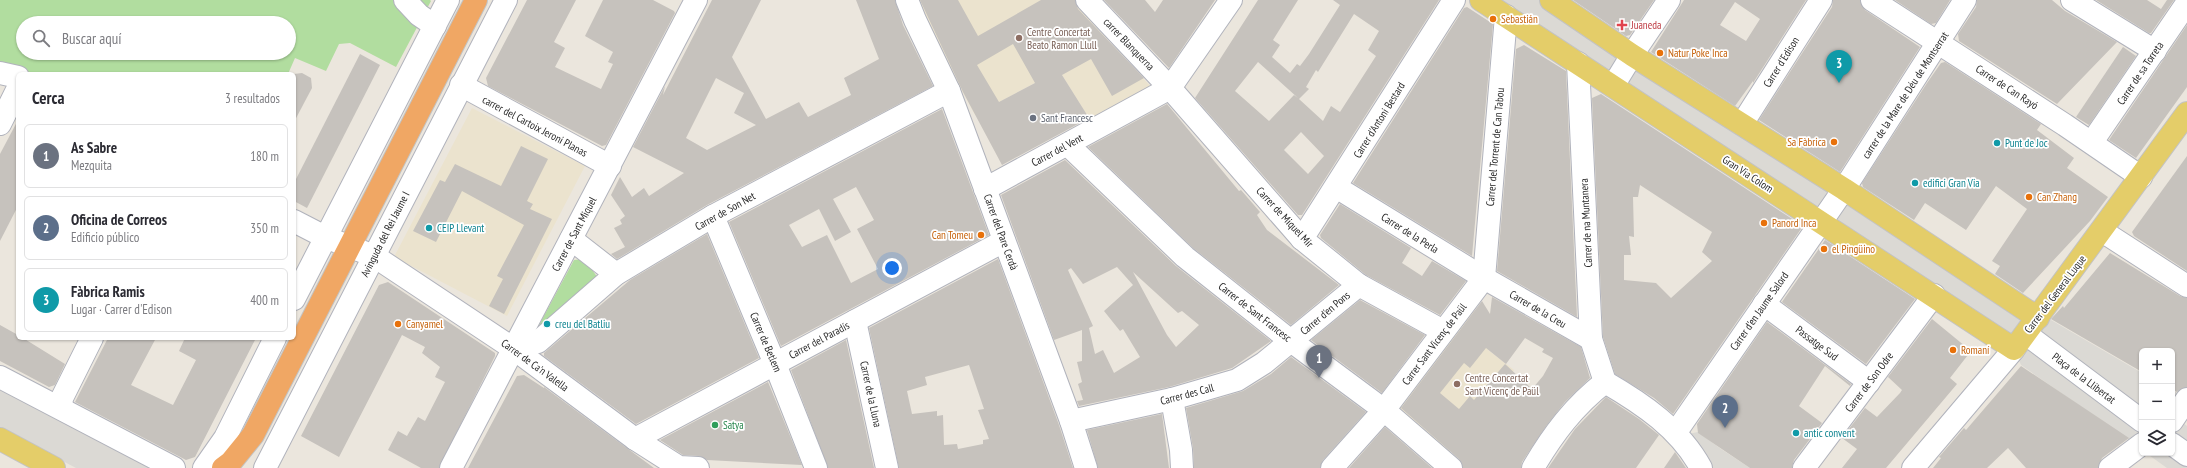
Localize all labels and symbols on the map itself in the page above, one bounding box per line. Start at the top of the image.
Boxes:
place label: Sebastián [1501,12,1538,26]
marker: Sebastián [1488,14,1498,24]
street label: carrer Blanquerna [1101,15,1157,73]
place label: Juaneda [1630,18,1661,32]
marker: Juaneda [1616,19,1628,31]
place label: Centre Concertat Beato Ramon Llull [1027,25,1097,52]
street label: carrer de la Mare de Déu de Montserrat [1859,29,1951,161]
marker: Centre Concertat Beato Ramon Llull [1014,33,1024,43]
street label: Carrer d'Edison [1760,34,1802,90]
street label: Carrer de sa Torreta [2114,39,2166,107]
place label: Natur Poke Inca [1668,46,1728,60]
marker: Natur Poke Inca [1655,48,1665,58]
pin: 3 [1826,50,1852,83]
street label: Carrer de Can Rayó [1973,62,2041,113]
street label: Carrer d'Antoni Bestard [1350,79,1408,161]
street label: Carrer del Torrent de Can Tabou [1483,87,1507,207]
street label: carrer del Cartoix Jeroni Planas [480,92,590,160]
place label: Sant Francesc [1041,111,1093,125]
marker: Sant Francesc [1028,113,1038,123]
street label: Carrer del Vent [1029,131,1085,169]
place label: Sa Fàbrica [1787,135,1826,149]
place label: Punt de Joc [2005,136,2048,150]
marker: Sa Fàbrica [1829,137,1839,147]
marker: Punt de Joc [1992,138,2002,148]
street label: Gran Via Colom [1720,152,1776,196]
place label: edifici Gran Via [1923,176,1980,190]
street label: Carrer de na Muntanera [1577,178,1595,268]
marker: edifici Gran Via [1910,178,1920,188]
street label: Carrer de Miquel Mir [1253,184,1317,250]
street label: Avinguda del Rei Jaume I [357,189,413,279]
street label: Carrer de Son Net [692,189,758,233]
place label: Can Zhang [2037,190,2077,204]
street label: Carrer del Pare Cerdà [981,192,1021,272]
marker: Can Zhang [2024,192,2034,202]
street label: Carrer de Sant Miquel [549,194,600,274]
street label: Carrer de la Perla [1379,210,1441,256]
place label: Panord Inca [1772,216,1816,230]
marker: Panord Inca [1759,218,1769,228]
place label: CEIP Llevant [437,221,484,235]
marker: CEIP Llevant [424,223,434,233]
place label: Can Tomeu [932,228,973,242]
marker: Can Tomeu [976,230,986,240]
place label: el Pingüino [1832,242,1875,256]
marker: el Pingüino [1819,244,1829,254]
street label: Carrer del General Luque [2021,252,2089,336]
your location [882,258,902,278]
street label: Carrer d'en Jaume Salord [1727,269,1791,353]
street label: Carrer de Sant Francesc [1216,279,1294,345]
street label: Carrer de la Creu [1507,287,1569,331]
street label: Carrer d'en Pons [1297,288,1353,338]
street label: Carrer Sant Vicenç de Paül [1399,300,1470,388]
street label: Carrer de Betlem [747,310,785,374]
place label: Canyamel [406,317,443,331]
place label: creu del Batliu [555,317,610,331]
street label: Carrer del Paradís [786,318,852,362]
marker: Canyamel [393,319,403,329]
marker: creu del Batliu [542,319,552,329]
street label: Passatge Sud [1793,322,1841,364]
street label: Carrer de Ca'n Valella [499,336,571,394]
place label: Romaní [1961,343,1990,357]
pin: 1 [1306,345,1332,378]
marker: Romaní [1948,345,1958,355]
street label: Carrer de Son Odre [1842,349,1896,415]
street label: Plaça de la Llibertat [2049,350,2119,406]
street label: Carrer de la Lluna [857,360,885,428]
place label: Centre Concertat Sant Vicenç de Paül [1465,371,1539,398]
marker: Centre Concertat Sant Vicenç de Paül [1452,379,1462,389]
street label: Carrer des Call [1159,380,1216,408]
pin: 2 [1712,395,1738,428]
place label: Satya [723,418,744,432]
marker: Satya [710,420,720,430]
place label: antic convent [1804,426,1855,440]
marker: antic convent [1791,428,1801,438]

